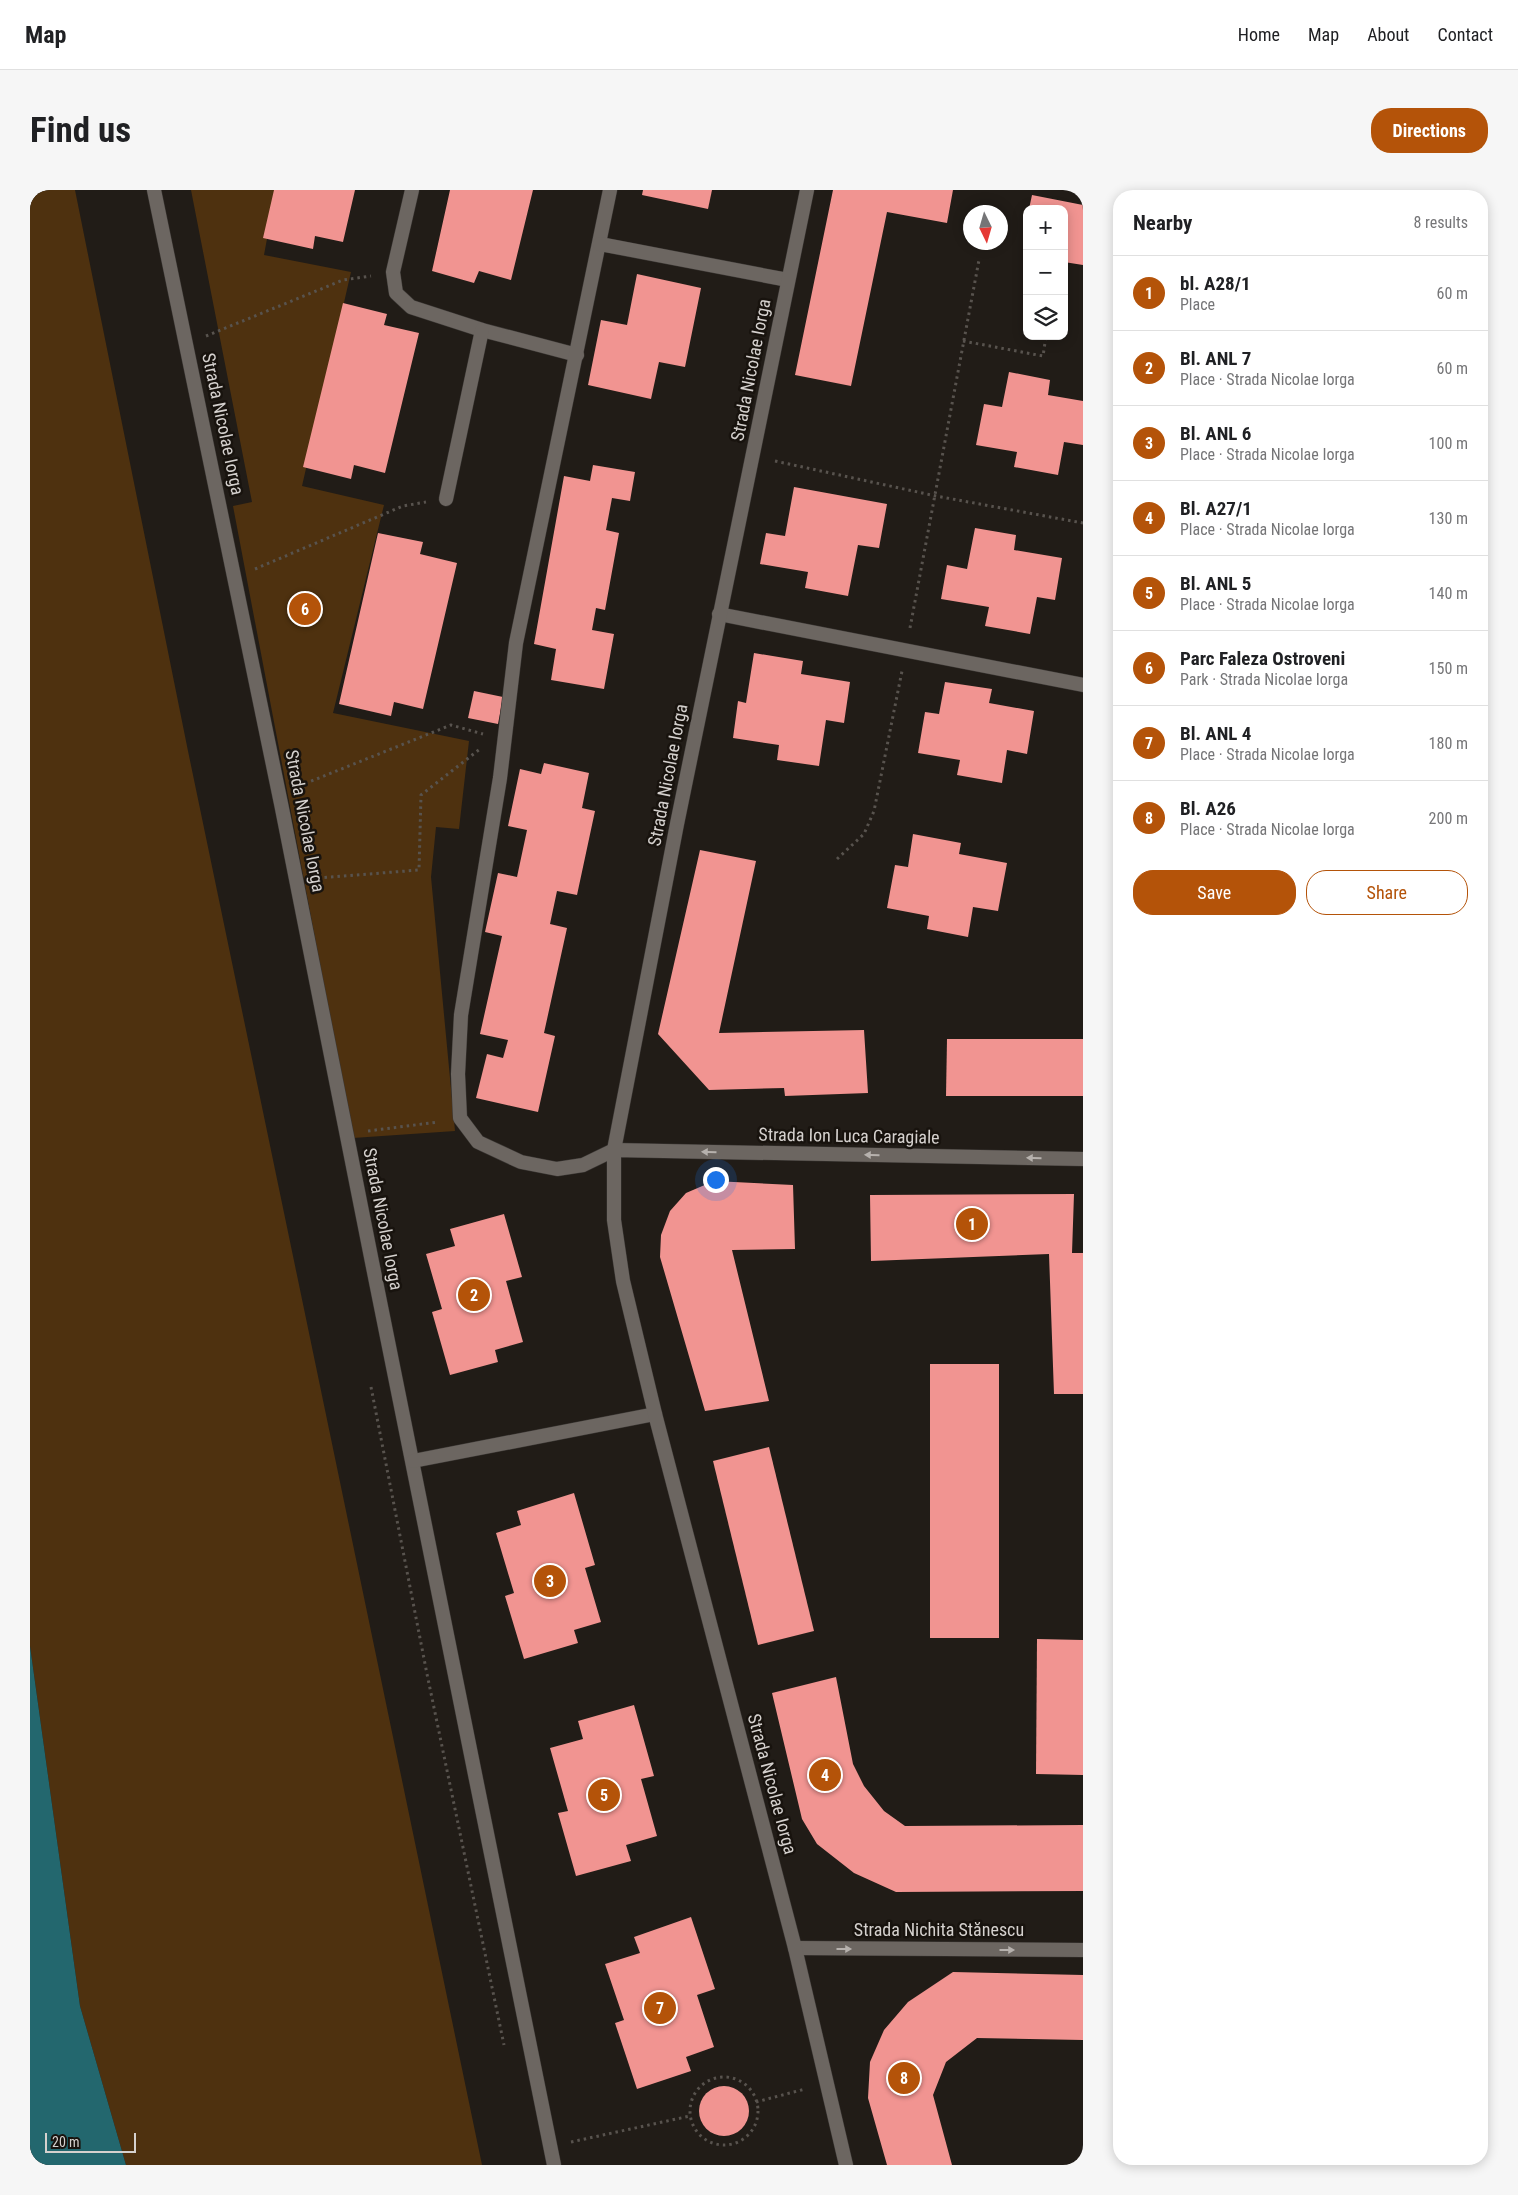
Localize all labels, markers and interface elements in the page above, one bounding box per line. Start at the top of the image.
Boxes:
text: Map [25,21,66,49]
text: Home [1238,24,1280,45]
text: Map [1308,24,1339,45]
text: About [1367,24,1409,45]
text: Contact [1437,24,1493,45]
button: Directions [1371,108,1488,153]
text: Find us [30,110,131,151]
north arrow [963,205,1008,250]
map controls [1023,205,1068,340]
button: + [1023,205,1068,250]
text: Nearby [1133,211,1192,235]
text: 8 results [1413,213,1468,232]
button: − [1023,250,1068,295]
text: bl. A28/1 [1180,272,1251,295]
text: 1 [1145,284,1153,303]
text: 60 m [1436,284,1468,303]
button: layers [1023,295,1068,340]
text: Place [1180,295,1215,314]
street label: Strada Nicolae Iorga [726,297,775,443]
text: Bl. ANL 7 [1180,347,1251,370]
street label: Strada Nicolae Iorga [198,351,249,497]
text: 2 [1145,359,1153,378]
text: 60 m [1436,359,1468,378]
text: Place · Strada Nicolae Iorga [1180,370,1355,389]
text: Bl. ANL 6 [1180,422,1251,445]
text: 3 [1145,434,1153,453]
text: 100 m [1429,434,1468,453]
text: Place · Strada Nicolae Iorga [1180,445,1355,464]
text: Bl. A27/1 [1180,497,1252,520]
text: 4 [1145,509,1153,528]
text: 130 m [1429,509,1468,528]
text: Place · Strada Nicolae Iorga [1180,520,1355,539]
text: Bl. ANL 5 [1180,572,1251,595]
text: 5 [1145,584,1153,603]
text: 140 m [1429,584,1468,603]
pin: 6 [289,590,321,628]
text: Place · Strada Nicolae Iorga [1180,595,1355,614]
text: Parc Faleza Ostroveni [1180,647,1345,670]
text: 6 [1145,659,1153,678]
text: 150 m [1429,659,1468,678]
text: Park · Strada Nicolae Iorga [1180,670,1348,689]
street label: Strada Nicolae Iorga [643,702,692,848]
text: Bl. ANL 4 [1180,722,1251,745]
text: 7 [1145,734,1153,753]
text: 180 m [1429,734,1468,753]
text: Place · Strada Nicolae Iorga [1180,745,1355,764]
street label: Strada Nicolae Iorga [281,748,330,894]
text: Bl. A26 [1180,797,1236,820]
text: 8 [1145,809,1153,828]
text: 200 m [1429,809,1468,828]
text: Place · Strada Nicolae Iorga [1180,820,1355,839]
button: Save [1133,870,1296,915]
button: Share [1306,870,1468,915]
street label: Strada Ion Luca Caragiale [758,1123,940,1148]
street label: Strada Nicolae Iorga [359,1146,408,1292]
one-way arrow [701,1148,717,1156]
one-way arrow [864,1151,880,1159]
one-way arrow [1026,1154,1042,1162]
your location [703,1167,729,1193]
pin: 1 [956,1205,988,1243]
pin: 2 [458,1276,490,1314]
pin: 3 [534,1562,566,1600]
street label: Strada Nicolae Iorga [744,1711,801,1856]
pin: 4 [809,1756,841,1794]
pin: 5 [588,1776,620,1814]
street label: Strada Nichita Stănescu [854,1919,1024,1940]
one-way arrow [836,1945,852,1953]
one-way arrow [999,1946,1015,1954]
pin: 7 [644,1989,676,2027]
pin: 8 [888,2059,920,2097]
scale bar [45,2130,136,2153]
text: 20 m [52,2134,80,2150]

